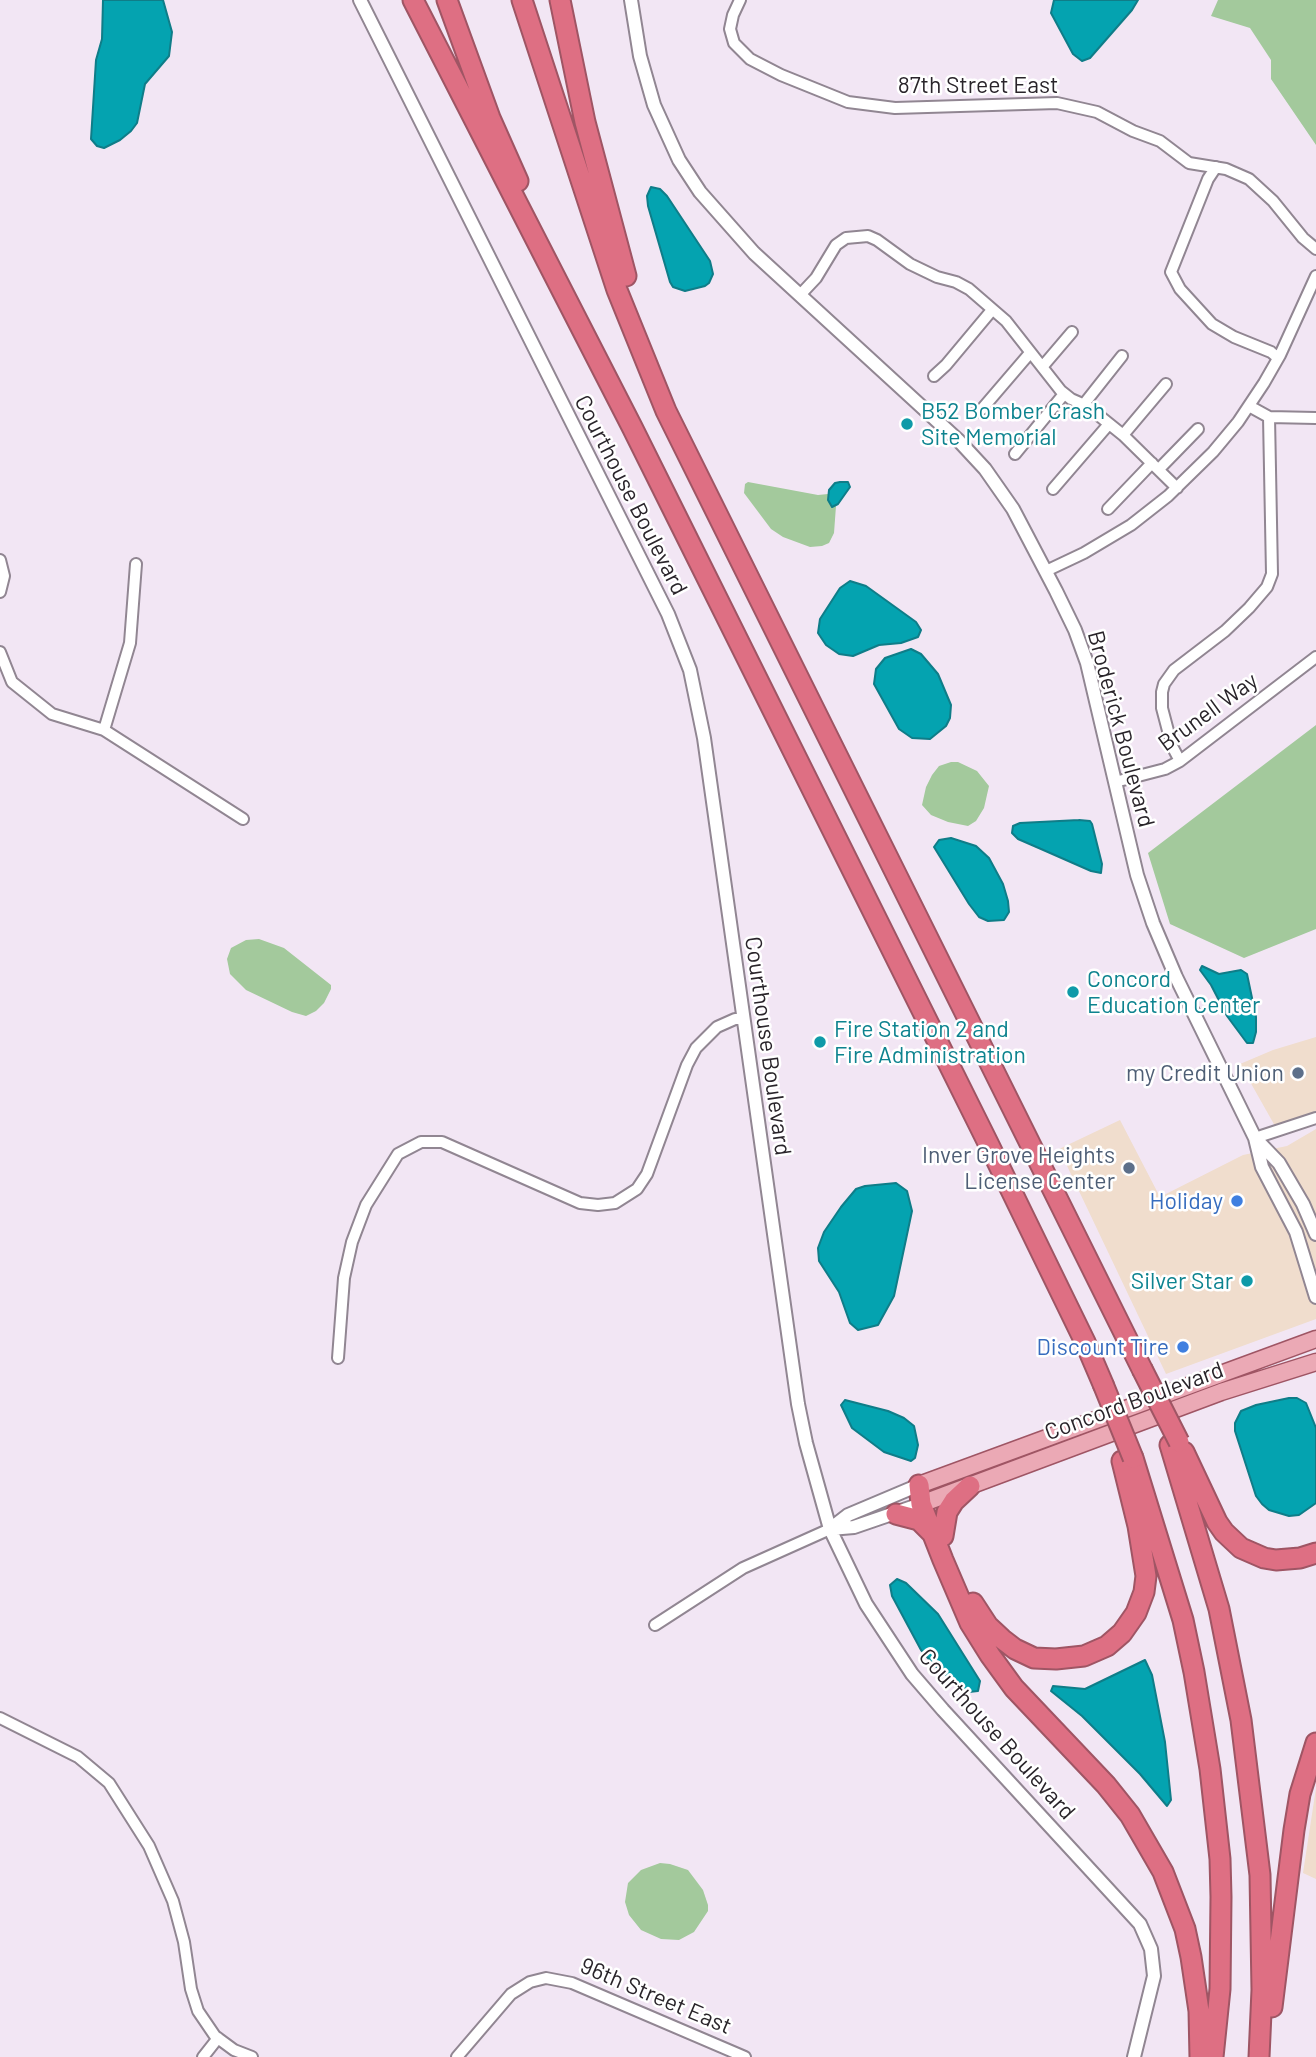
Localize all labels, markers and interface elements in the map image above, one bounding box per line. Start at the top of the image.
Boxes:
street label: 87th Street East [898,71,1058,99]
street label: Courthouse Boulevard [569,390,693,600]
place label: B52 Bomber Crash Site Memorial [921,397,1105,451]
marker: B52 Bomber Crash Site Memorial [899,416,915,432]
street label: Broderick Boulevard [1082,628,1160,830]
street label: Brunell Way [1153,667,1263,757]
street label: Courthouse Boulevard [739,935,797,1157]
place label: Concord Education Center [1087,965,1260,1019]
marker: Concord Education Center [1065,984,1081,1000]
place label: Fire Station 2 and Fire Administration [834,1015,1026,1069]
marker: Fire Station 2 and Fire Administration [812,1034,828,1050]
place label: my Credit Union [1126,1059,1284,1087]
marker: my Credit Union [1290,1065,1306,1081]
place label: Inver Grove Heights License Center [922,1141,1115,1195]
marker: Inver Grove Heights License Center [1121,1160,1137,1176]
place label: Holiday [1149,1187,1223,1215]
marker: Holiday [1229,1193,1245,1209]
place label: Silver Star [1131,1267,1233,1295]
marker: Silver Star [1239,1273,1255,1289]
place label: Discount Tire [1037,1333,1169,1361]
marker: Discount Tire [1175,1339,1191,1355]
street label: Concord Boulevard [1041,1356,1227,1446]
street label: Courthouse Boulevard [913,1643,1081,1825]
street label: 96th Street East [576,1952,736,2040]

